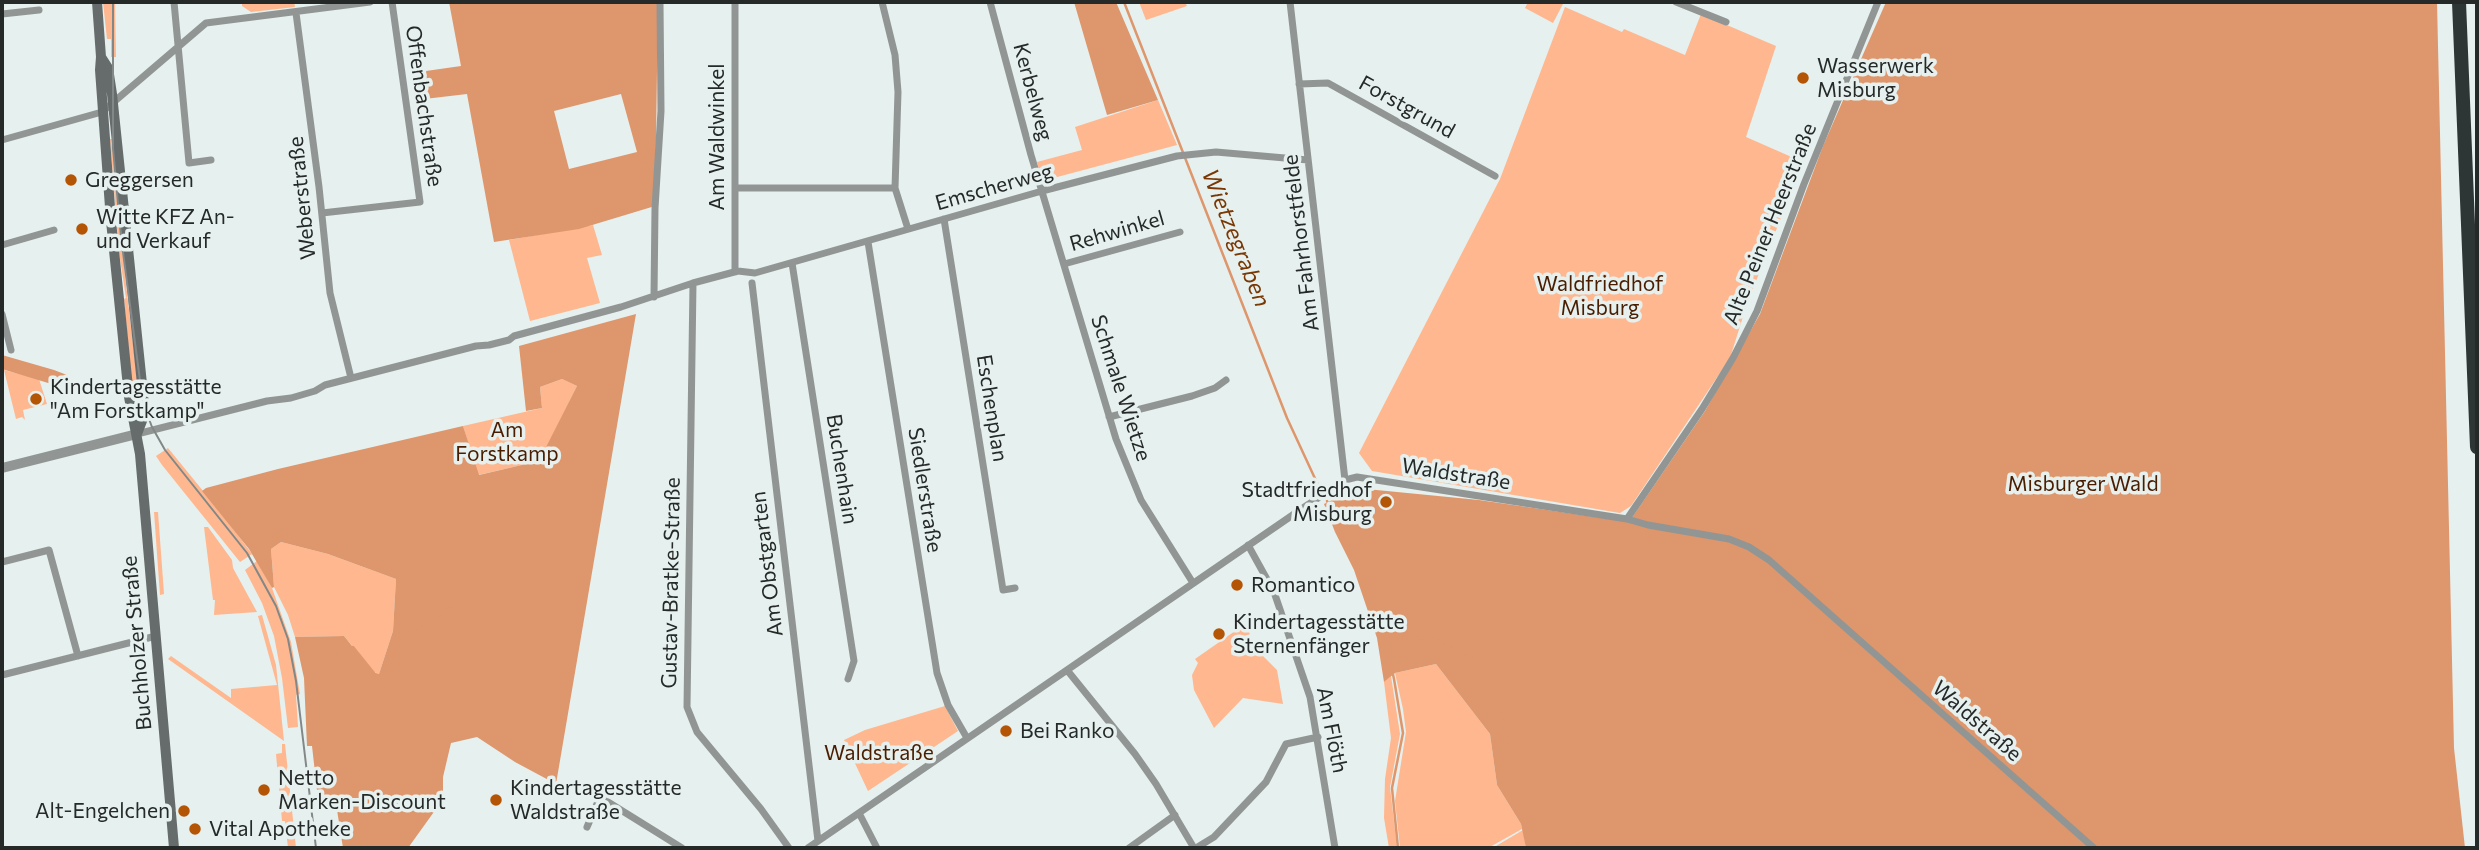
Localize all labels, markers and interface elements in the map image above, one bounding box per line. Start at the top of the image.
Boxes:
street label: Offenbachstraße [400,24,448,188]
street label: Kerbelweg [1008,40,1058,144]
place label: Wasserwerk Misburg [1817,53,1934,103]
street label: Am Waldwinkel [704,63,730,211]
street label: Forstgrund [1355,70,1459,144]
marker: Wasserwerk Misburg [1795,70,1811,86]
street label: Alte Peiner Heerstraße [1718,120,1822,328]
street label: Weberstraße [283,135,321,261]
street label: Am Fahrhorstfelde [1278,153,1324,333]
street label: Emscherweg [932,158,1056,216]
water label: Wietzegraben [1196,165,1276,311]
place label: Greggersen [85,167,194,193]
marker: Greggersen [63,172,79,188]
place label: Witte KFZ An- und Verkauf [96,204,235,254]
street label: Rehwinkel [1067,205,1167,257]
marker: Witte KFZ An- und Verkauf [74,221,90,237]
park label: Waldfriedhof Misburg [1537,271,1663,321]
street label: Schmale Wietze [1085,312,1157,464]
street label: Eschenplan [971,353,1013,463]
place label: Kindertagesstätte "Am Forstkamp" [50,374,222,424]
marker: Kindertagesstätte "Am Forstkamp" [28,391,44,407]
street label: Buchenhain [821,412,863,526]
park label: Am Forstkamp [455,417,559,467]
street label: Siedlerstraße [903,426,947,554]
street label: Waldstraße [1400,453,1512,495]
park label: Misburger Wald [2007,471,2159,497]
street label: Gustav-Bratke-Straße [657,477,685,689]
place label: Stadtfriedhof Misburg [1242,477,1372,527]
street label: Am Obstgarten [746,490,788,638]
marker: Stadtfriedhof Misburg [1378,494,1394,510]
street label: Buchholzer Straße [117,555,157,731]
place label: Romantico [1251,572,1355,598]
marker: Romantico [1229,577,1245,593]
place label: Kindertagesstätte Sternenfänger [1233,609,1405,659]
marker: Kindertagesstätte Sternenfänger [1211,626,1227,642]
street label: Waldstraße [1927,675,2027,767]
street label: Am Flöth [1311,685,1353,775]
place label: Bei Ranko [1020,718,1115,744]
marker: Bei Ranko [998,723,1014,739]
park label: Waldstraße [824,740,934,766]
place label: Netto Marken-Discount [278,765,446,815]
place label: Kindertagesstätte Waldstraße [510,775,682,825]
marker: Netto Marken-Discount [256,782,272,798]
marker: Kindertagesstätte Waldstraße [488,792,504,808]
place label: Alt-Engelchen [35,798,170,824]
marker: Alt-Engelchen [176,803,192,819]
place label: Vital Apotheke [209,816,351,842]
marker: Vital Apotheke [187,821,203,837]

